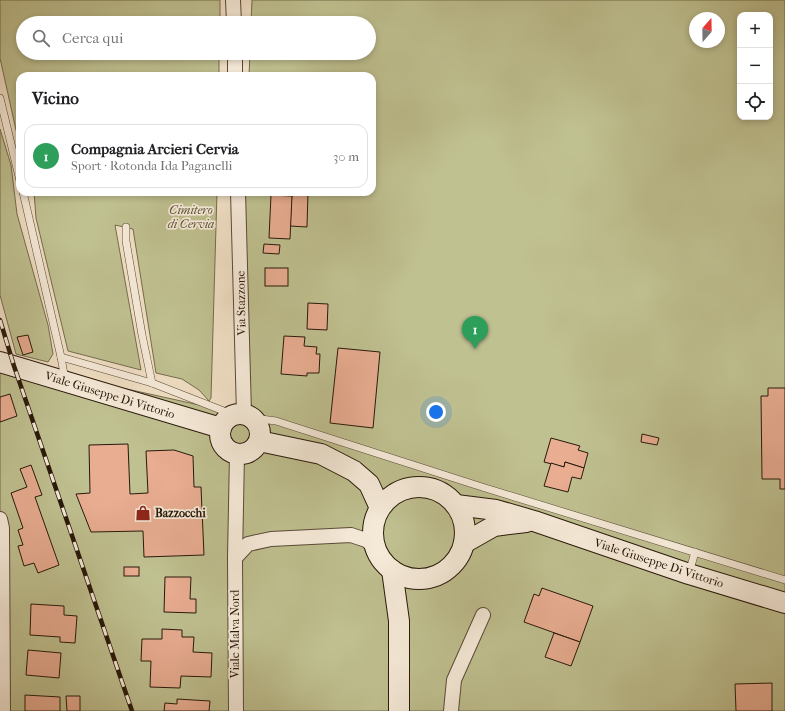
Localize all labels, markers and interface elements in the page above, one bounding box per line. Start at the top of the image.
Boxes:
north arrow [689,12,725,48]
map controls [737,12,773,120]
button: + [737,12,773,48]
search box [16,16,376,60]
icon: search [30,27,52,49]
text: Cerca qui [62,29,123,47]
button: − [737,48,773,84]
button: locate [737,84,773,120]
text: Vicino [32,88,79,108]
text: Compagnia Arcieri Cervia [71,140,239,158]
text: 1 [44,149,48,164]
text: 30 m [333,149,359,164]
text: Sport · Rotonda Ida Paganelli [71,158,232,173]
park label: Cimitero di Cervia [168,203,214,231]
street label: Via Stazzone [233,270,249,337]
pin: 1 [462,316,488,349]
street label: Viale Giuseppe Di Vittorio [42,368,177,421]
your location [426,402,446,422]
shop icon: Bazzocchi [134,504,152,522]
place label: Bazzocchi [155,506,206,520]
street label: Viale Giuseppe Di Vittorio [592,535,725,591]
street label: Viale Malva Nord [228,589,242,679]

